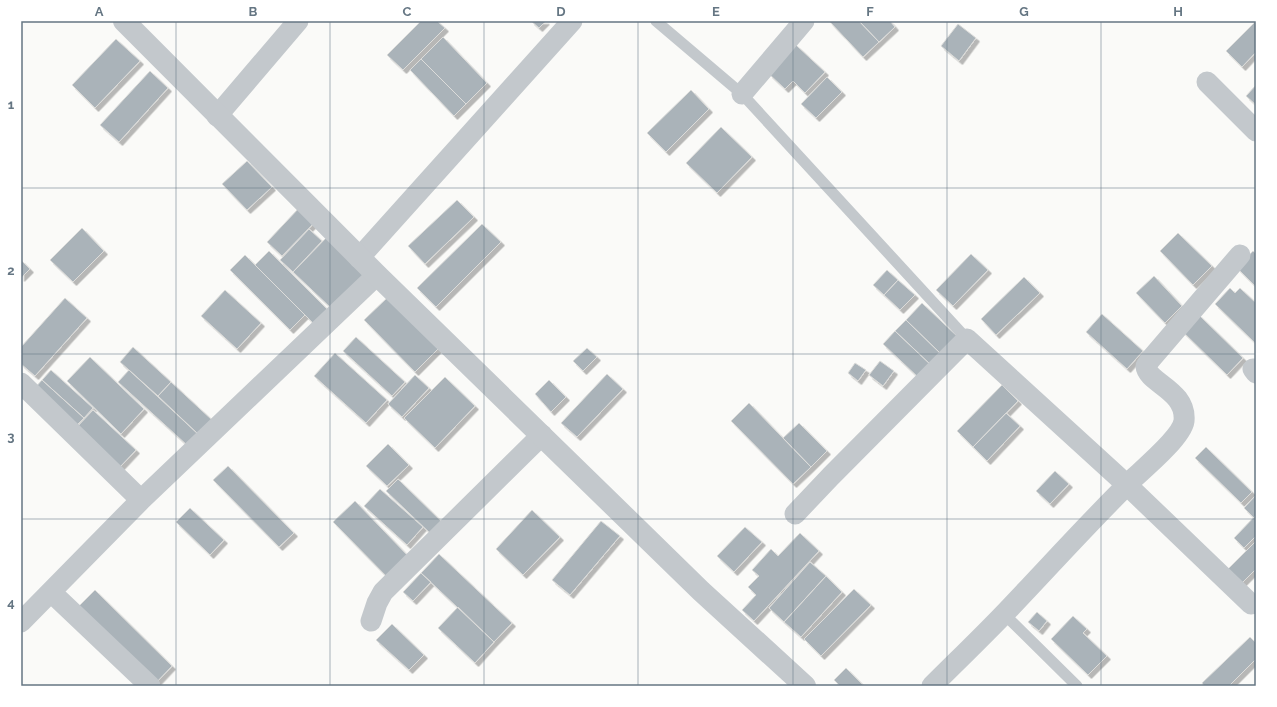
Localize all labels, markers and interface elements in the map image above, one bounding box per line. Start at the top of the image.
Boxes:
text: A [95,4,104,19]
text: B [249,4,258,19]
text: C [403,4,412,19]
text: D [556,4,566,19]
text: E [712,4,720,19]
text: F [866,4,874,19]
text: G [1019,4,1029,19]
text: H [1173,4,1183,19]
text: 1 [8,97,15,112]
text: 2 [7,263,15,278]
text: 3 [7,429,15,444]
text: 4 [7,595,15,610]

